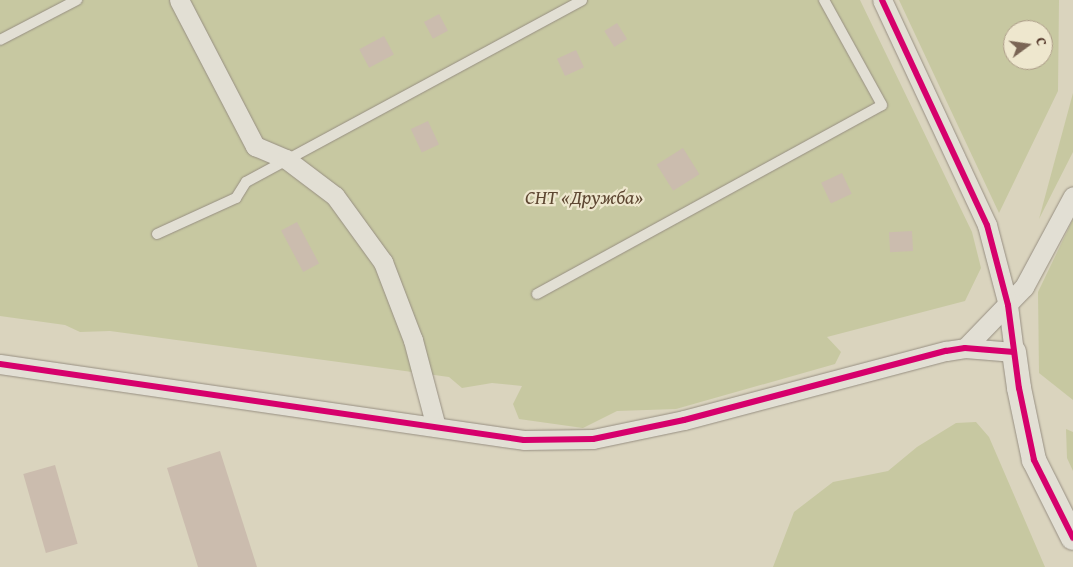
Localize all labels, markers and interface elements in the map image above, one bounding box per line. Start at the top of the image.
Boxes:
north arrow [1003,20,1053,70]
text: С [1031,35,1052,48]
park label: СНТ «Дружба» [525,184,643,208]

